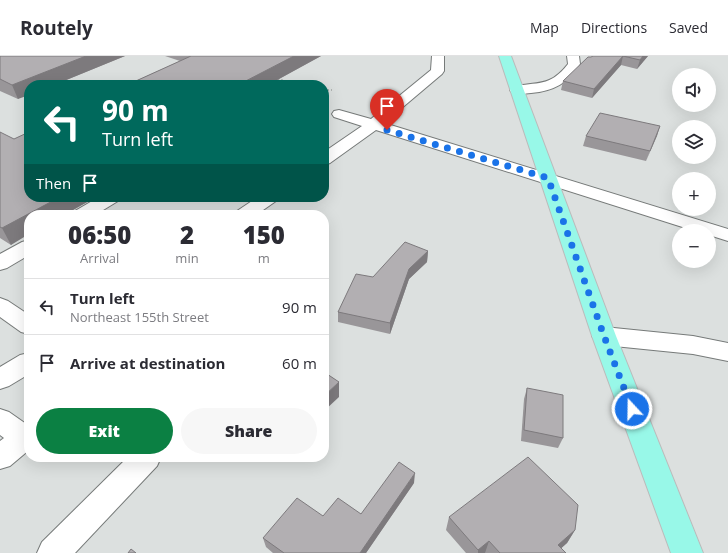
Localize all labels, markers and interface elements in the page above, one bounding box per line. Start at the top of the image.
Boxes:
text: Routely [20,15,93,41]
text: Map [530,18,559,37]
text: Directions [581,18,647,37]
text: Saved [669,18,708,37]
map controls [672,68,716,268]
button: sound [672,68,716,112]
pin [370,89,404,130]
text: 90 m [102,91,169,129]
icon: arrive [376,95,398,117]
icon: left [36,96,88,148]
button: layers [672,120,716,164]
text: Turn left [102,127,173,151]
icon: arrive [79,172,101,194]
button: + [672,172,716,216]
text: Then [36,173,71,193]
text: 06:50 [68,218,131,251]
text: 2 [180,218,194,251]
text: 150 [243,218,285,251]
button: − [672,224,716,268]
text: Arrival [80,249,119,267]
text: min [175,249,199,267]
text: m [258,249,270,267]
text: Turn left [70,288,135,308]
icon: left [36,296,58,318]
text: 90 m [282,297,317,317]
text: Northeast 155th Street [70,308,209,326]
icon: arrive [36,352,58,374]
text: Arrive at destination [70,353,225,373]
text: 60 m [282,353,317,373]
position arrow [611,388,653,430]
button: Exit [36,408,173,454]
button: Share [181,408,317,454]

